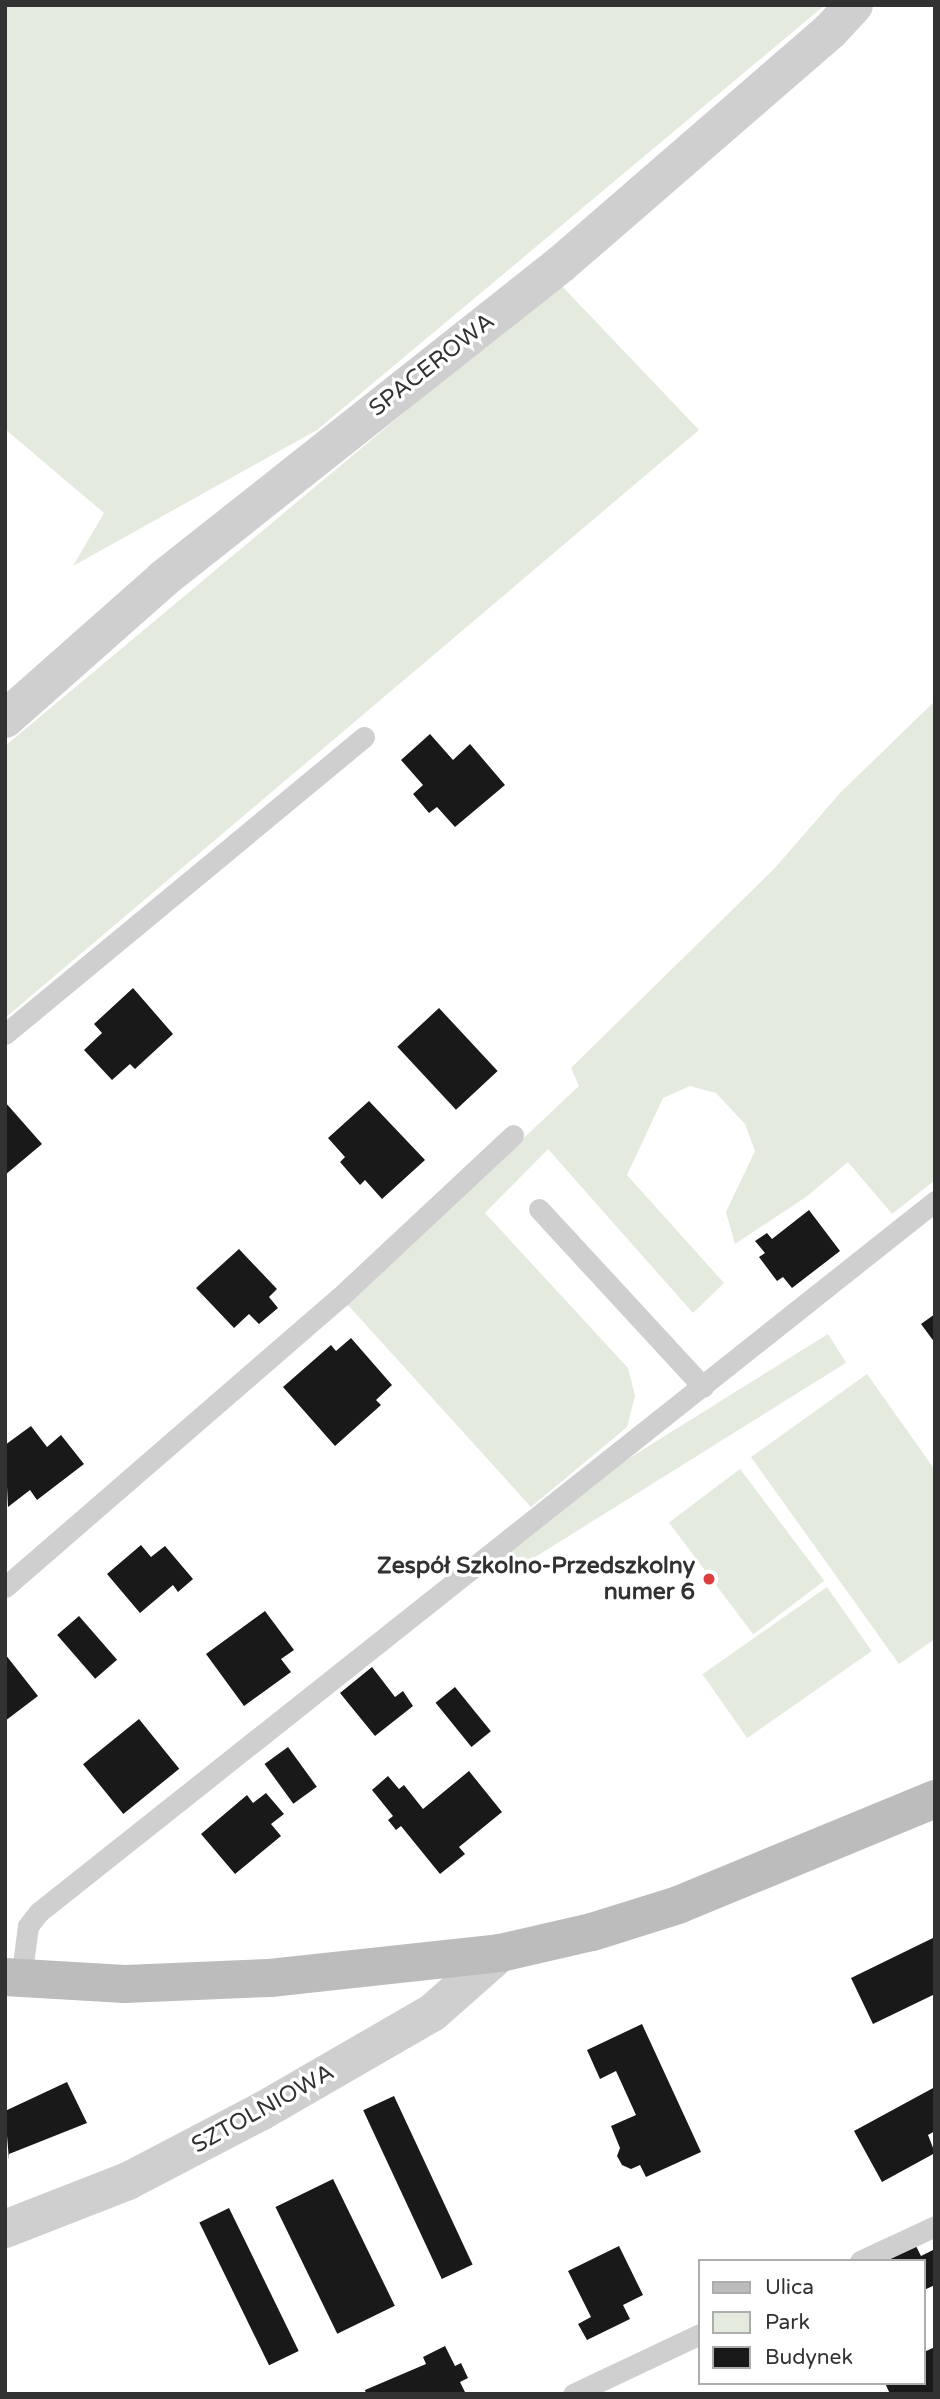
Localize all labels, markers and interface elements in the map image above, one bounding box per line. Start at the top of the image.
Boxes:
street label: SPACEROWA [364,307,500,423]
place label: Zespół Szkolno-Przedszkolny numer 6 [377,1552,695,1606]
marker: Zespół Szkolno-Przedszkolny numer 6 [701,1571,717,1587]
street label: SZTOLNIOWA [187,2059,339,2159]
legend [698,2259,926,2385]
text: Ulica [765,2275,814,2300]
text: Park [765,2310,810,2335]
text: Budynek [765,2345,853,2370]

